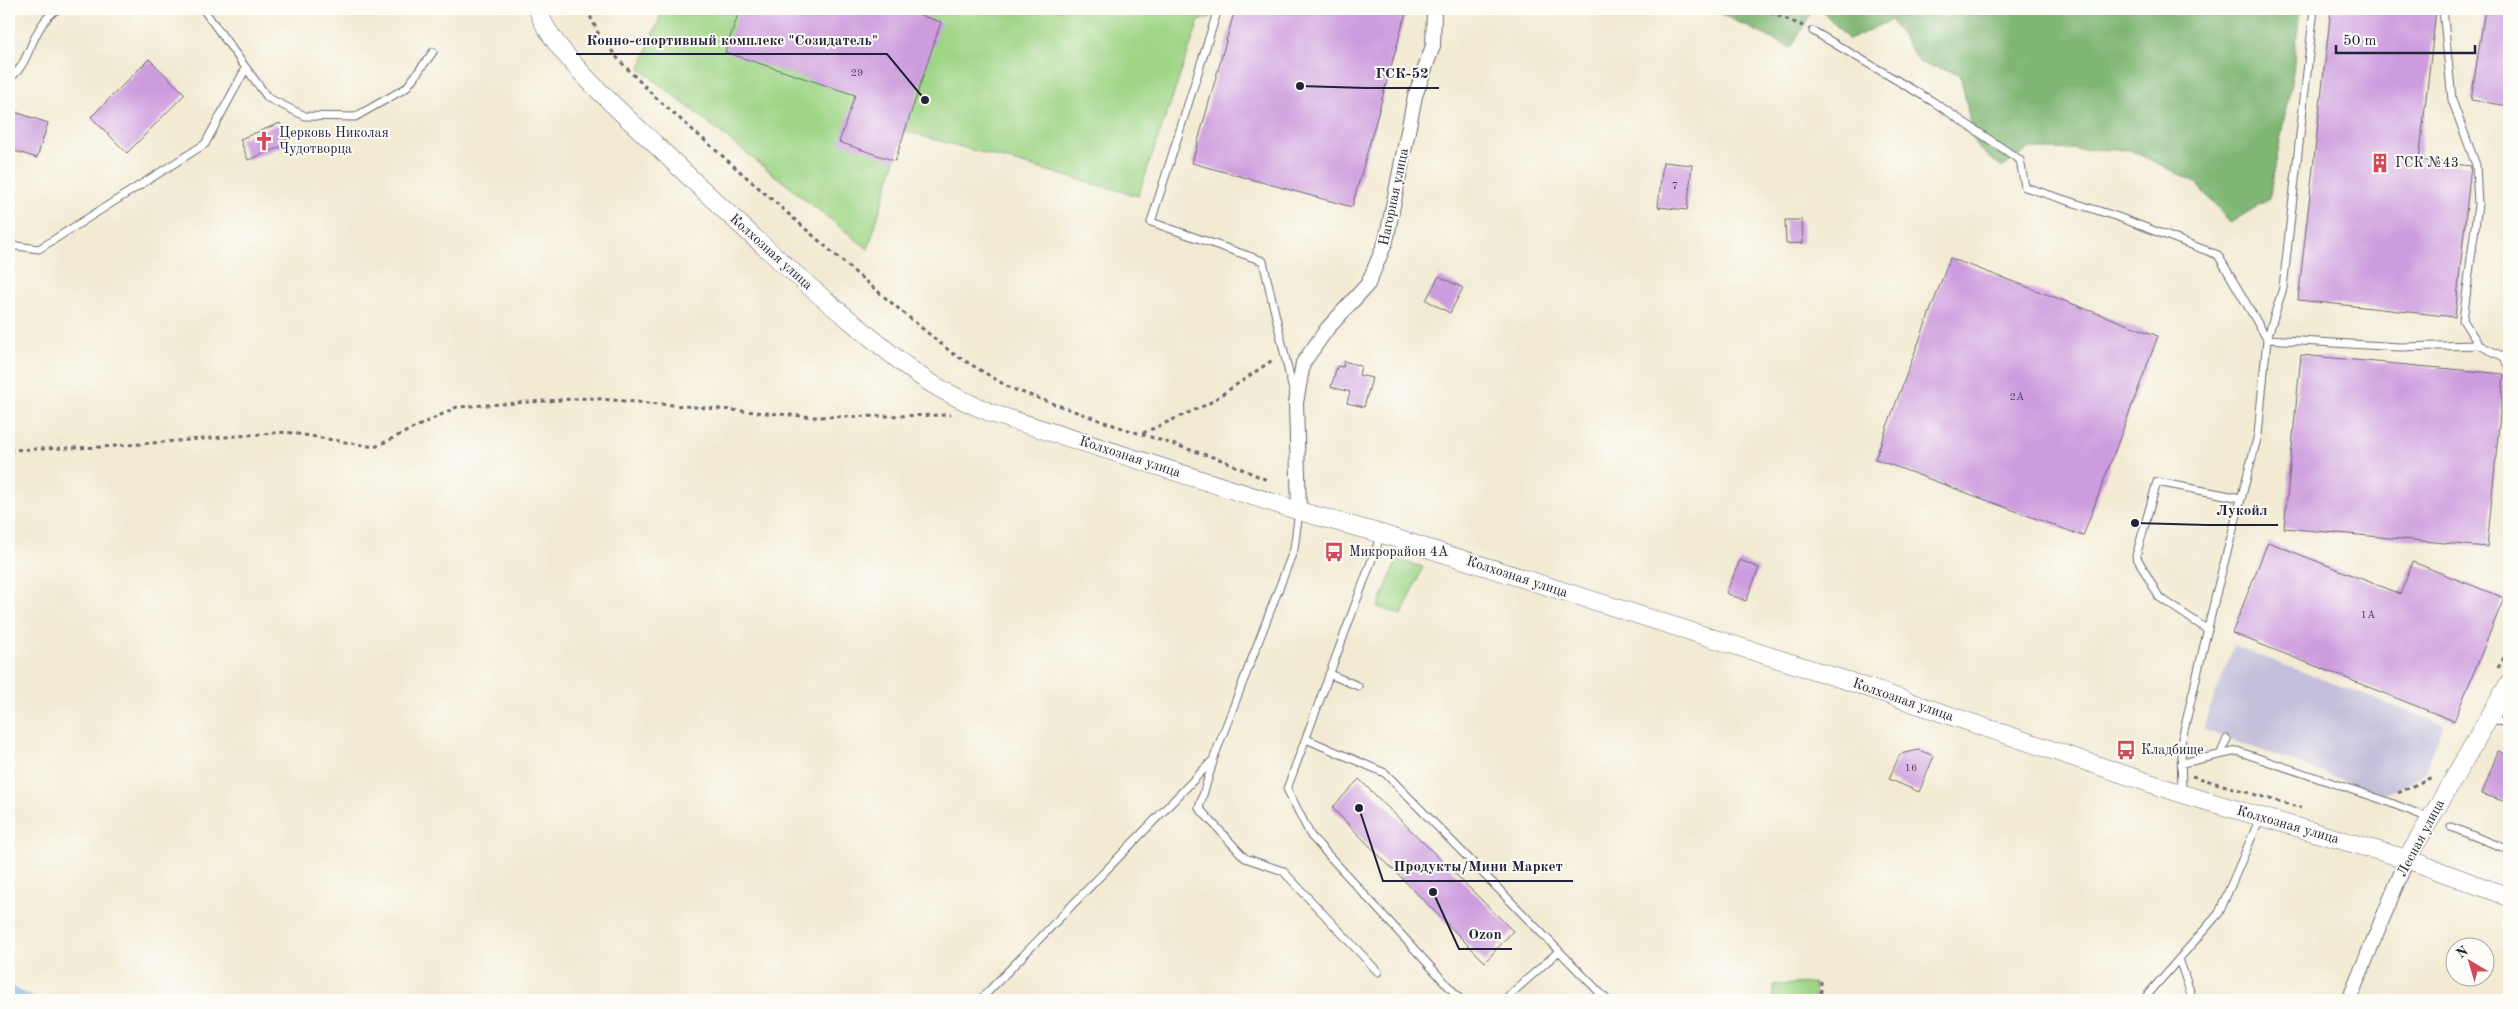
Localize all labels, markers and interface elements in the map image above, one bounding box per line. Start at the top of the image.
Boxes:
scale bar [2336,22,2474,54]
callout: Конно-спортивный комплекс "Созидатель" [576,24,887,54]
text: Конно-спортивный комплекс "Созидатель" [586,34,878,49]
text: 50 m [2343,34,2377,49]
callout: ГСК-52 [1366,58,1439,88]
text: ГСК-52 [1375,67,1429,82]
house number: 29 [851,68,863,79]
place label: Церковь Николая Чудотворца [279,126,389,156]
church icon: Церковь Николая Чудотворца [253,130,275,152]
street label: Нагорная улица [1377,147,1411,247]
building icon: ГСК №43 [2369,152,2391,174]
place label: ГСК №43 [2395,156,2459,170]
house number: 7 [1672,181,1678,192]
street label: Колхозная улица [727,211,815,293]
house number: 2А [2010,392,2025,403]
street label: Колхозная улица [1078,434,1183,480]
callout: Лукойл [2207,495,2278,525]
text: Лукойл [2216,504,2268,519]
bus stop icon: Микрорайон 4А [1323,541,1345,563]
place label: Микрорайон 4А [1349,545,1449,559]
street label: Колхозная улица [1465,554,1570,600]
house number: 1А [2361,610,2376,621]
street label: Колхозная улица [1851,676,1955,724]
bus stop icon: Кладбище [2115,739,2137,761]
place label: Кладбище [2141,743,2204,757]
house number: 16 [1905,763,1917,774]
street label: Лесная улица [2395,797,2447,879]
street label: Колхозная улица [2235,804,2341,846]
callout: Продукты/Мини Маркет [1383,851,1573,881]
text: Продукты/Мини Маркет [1393,860,1563,875]
callout: Ozon [1459,919,1512,949]
text: Ozon [1468,928,1502,943]
north arrow [2446,936,2496,986]
text: N [2454,944,2471,961]

